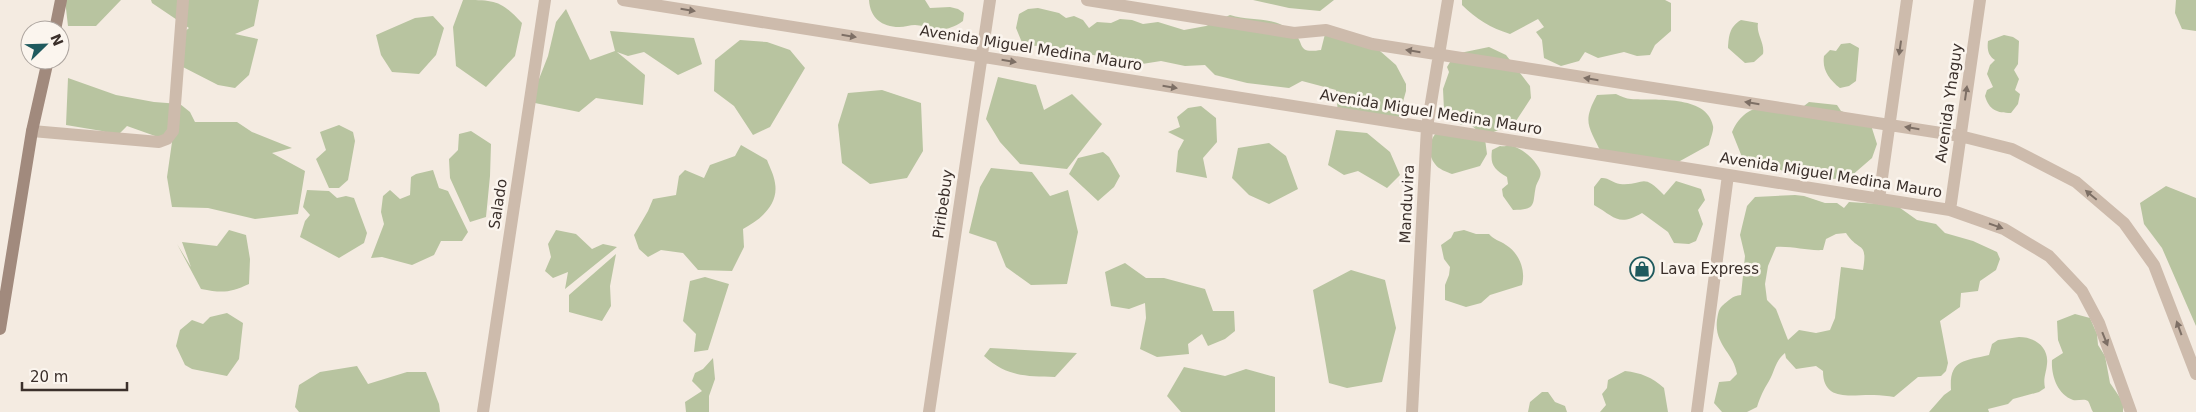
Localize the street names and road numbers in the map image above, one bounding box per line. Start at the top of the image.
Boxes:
street label: Avenida Miguel Medina Mauro [919,22,1143,74]
street label: Avenida Yhaguy [1932,42,1966,164]
street label: Avenida Miguel Medina Mauro [1319,86,1543,138]
street label: Avenida Miguel Medina Mauro [1719,149,1943,201]
street label: Manduvira [1396,164,1418,244]
street label: Piribebuy [929,168,957,240]
street label: Salado [485,178,511,230]

